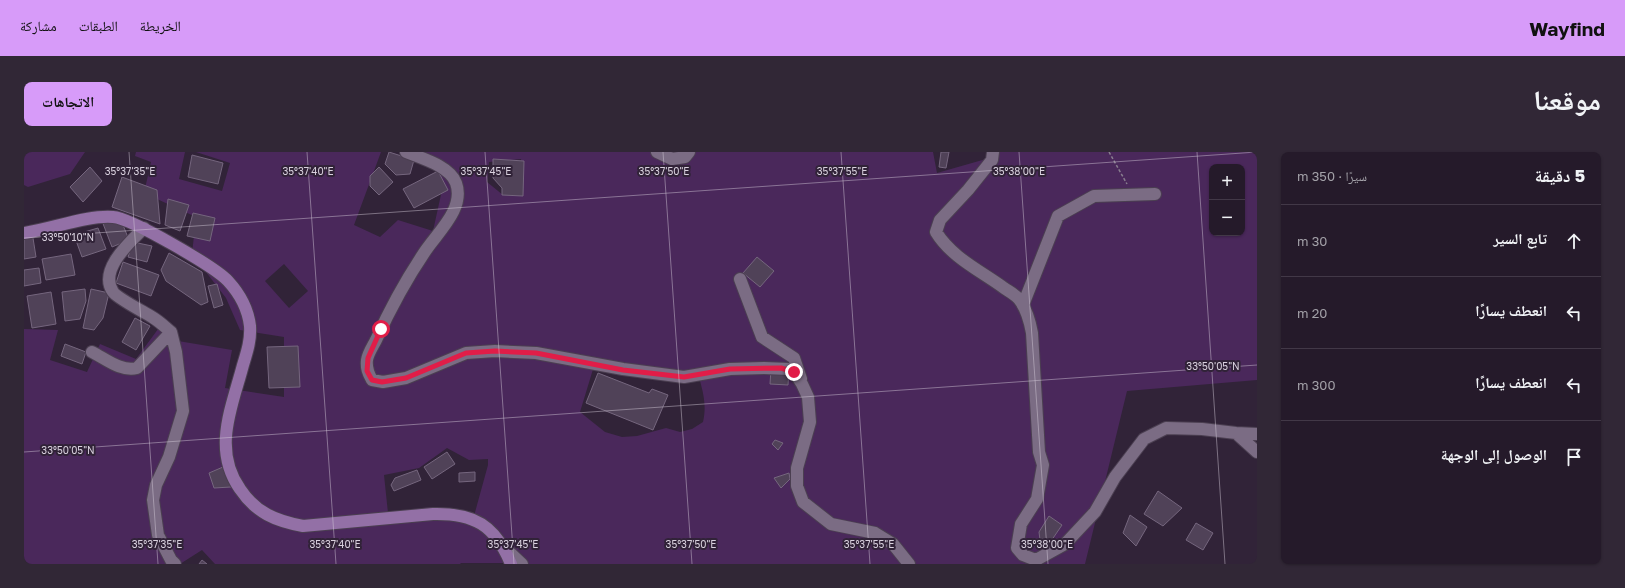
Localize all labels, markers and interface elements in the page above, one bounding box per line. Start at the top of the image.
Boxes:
text: مشاركة [20,17,57,34]
text: الطبقات [79,17,118,34]
text: الخريطة [140,17,181,34]
text: Wayfind [1529,17,1605,40]
button: الاتجاهات [24,82,112,126]
text: موقعنا [1533,83,1601,116]
map controls [1209,164,1245,236]
button: + [1209,164,1245,200]
text: 35°37'35"E [105,165,155,177]
text: 35°37'40"E [282,165,334,177]
text: 35°37'45"E [461,165,511,177]
text: 35°37'50"E [639,165,689,177]
text: 35°37'55"E [817,165,867,177]
text: 35°38'00"E [993,165,1045,177]
text: 5 دقيقة [1535,165,1585,186]
text: سيرًا · 350 m [1297,168,1367,184]
button: − [1209,200,1245,236]
text: تابع السير [1493,229,1547,247]
icon: ahead [1563,230,1585,252]
text: 33°50'10"N [42,231,94,243]
text: 30 m [1297,233,1327,249]
text: انعطف يسارًا [1475,301,1547,319]
icon: left [1563,302,1585,324]
text: 20 m [1297,305,1327,321]
route start [372,320,390,338]
text: 33°50'05"N [1186,360,1240,372]
route end [785,363,803,381]
text: انعطف يسارًا [1475,373,1547,391]
icon: left [1563,374,1585,396]
text: 300 m [1297,377,1336,393]
text: 33°50'05"N [41,444,95,456]
text: الوصول إلى الوجهة [1441,445,1547,463]
icon: arrive [1563,446,1585,468]
text: 35°37'35"E [132,538,182,550]
text: 35°37'40"E [309,538,361,550]
text: 35°37'45"E [488,538,538,550]
text: 35°37'50"E [666,538,716,550]
text: 35°37'55"E [844,538,894,550]
text: 35°38'00"E [1021,538,1073,550]

